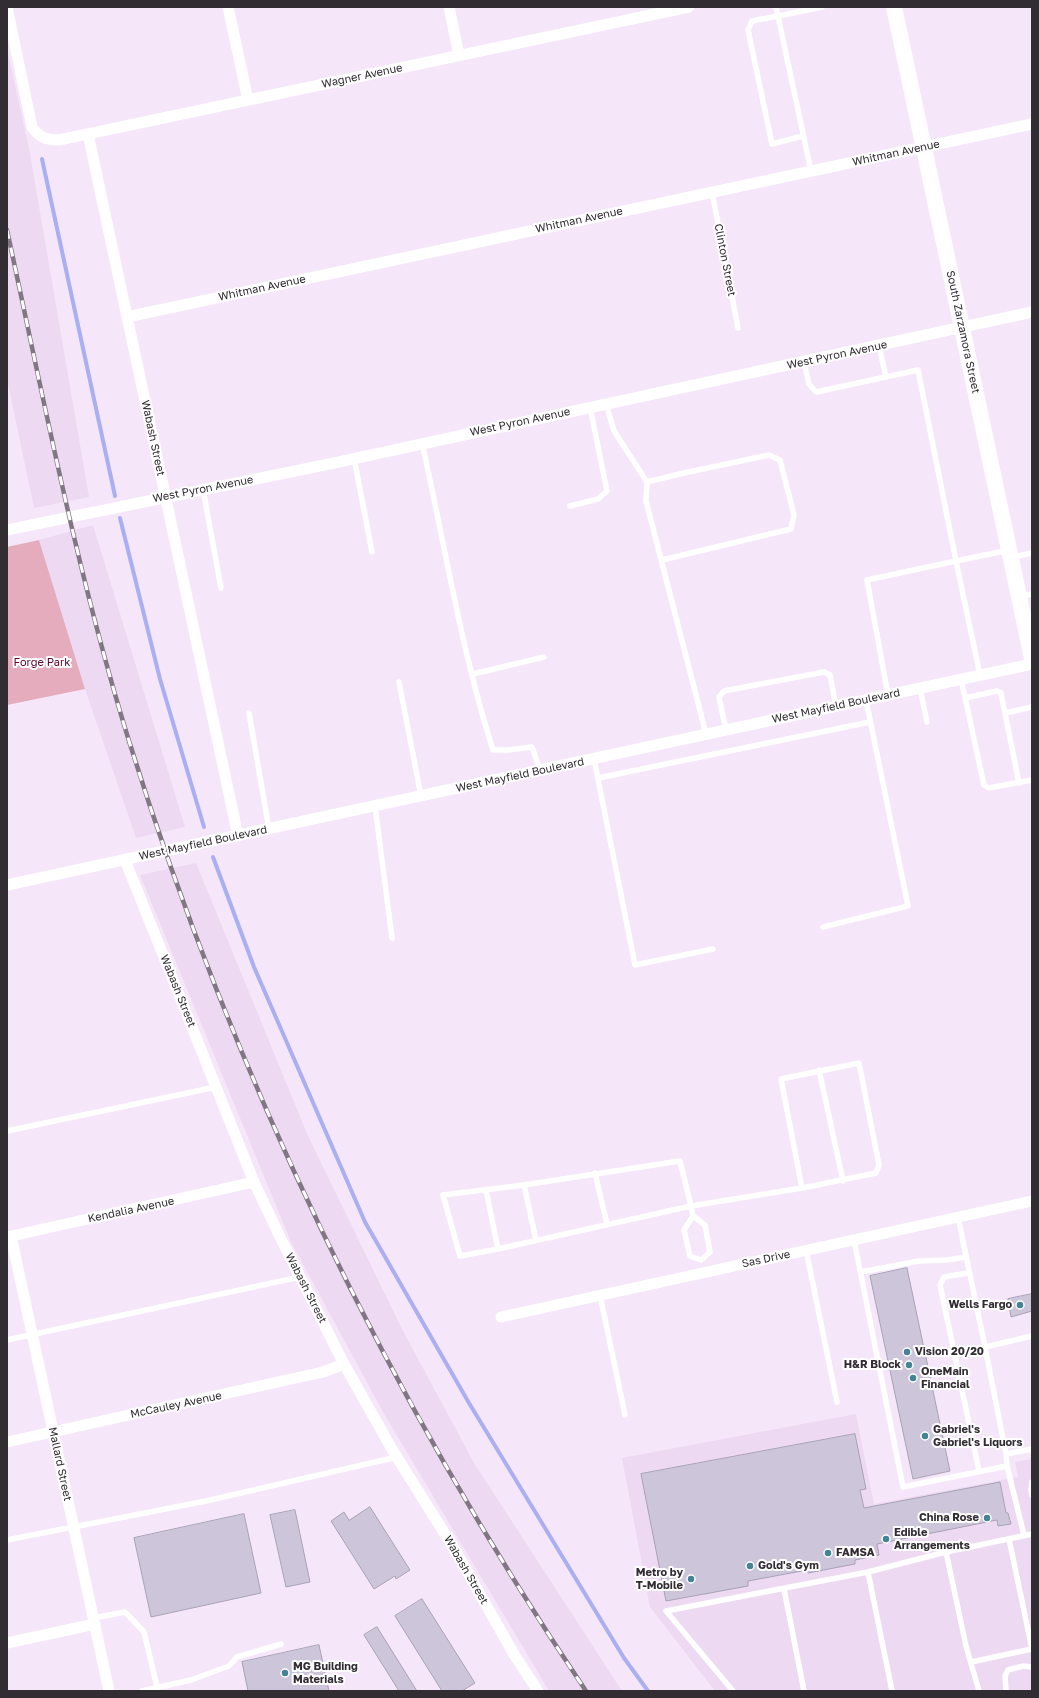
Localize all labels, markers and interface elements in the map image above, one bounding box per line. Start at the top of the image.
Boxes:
street label: Wagner Avenue [320,61,404,91]
street label: Whitman Avenue [851,137,941,169]
street label: Whitman Avenue [534,204,624,236]
street label: Clinton Street [711,223,739,297]
street label: South Zarzamora Street [944,269,982,395]
street label: Whitman Avenue [217,272,307,304]
street label: West Pyron Avenue [786,338,888,372]
street label: Wabash Street [139,399,167,477]
street label: West Pyron Avenue [469,405,571,439]
street label: West Pyron Avenue [152,473,254,505]
park label: Forge Park [14,656,70,670]
street label: West Mayfield Boulevard [771,686,901,726]
street label: West Mayfield Boulevard [455,755,585,795]
street label: West Mayfield Boulevard [138,823,268,863]
street label: Wabash Street [157,953,199,1029]
street label: Kendalia Avenue [87,1194,175,1226]
street label: Sas Drive [741,1247,791,1271]
street label: Wabash Street [283,1251,329,1325]
place label: Wells Fargo [949,1298,1012,1312]
marker: Wells Fargo [1015,1300,1025,1310]
place label: Vision 20/20 [915,1345,984,1359]
marker: Vision 20/20 [902,1347,912,1357]
place label: H&R Block [844,1358,901,1372]
marker: H&R Block [904,1360,914,1370]
place label: OneMain Financial [921,1365,970,1391]
marker: OneMain Financial [908,1373,918,1383]
street label: McCauley Avenue [129,1389,223,1421]
place label: Gabriel's Gabriel's Liquors [933,1423,1023,1449]
street label: Mallard Street [46,1426,74,1502]
marker: Gabriel's Gabriel's Liquors [920,1431,930,1441]
place label: China Rose [919,1511,979,1525]
marker: China Rose [982,1513,992,1523]
place label: Edible Arrangements [894,1526,970,1552]
street label: Wabash Street [441,1533,491,1607]
marker: Edible Arrangements [881,1534,891,1544]
place label: FAMSA [836,1546,875,1560]
marker: FAMSA [823,1548,833,1558]
place label: Gold's Gym [758,1559,819,1573]
marker: Gold's Gym [745,1561,755,1571]
place label: Metro by T-Mobile [636,1566,683,1592]
marker: Metro by T-Mobile [686,1574,696,1584]
place label: MG Building Materials [293,1660,358,1686]
marker: MG Building Materials [280,1668,290,1678]

